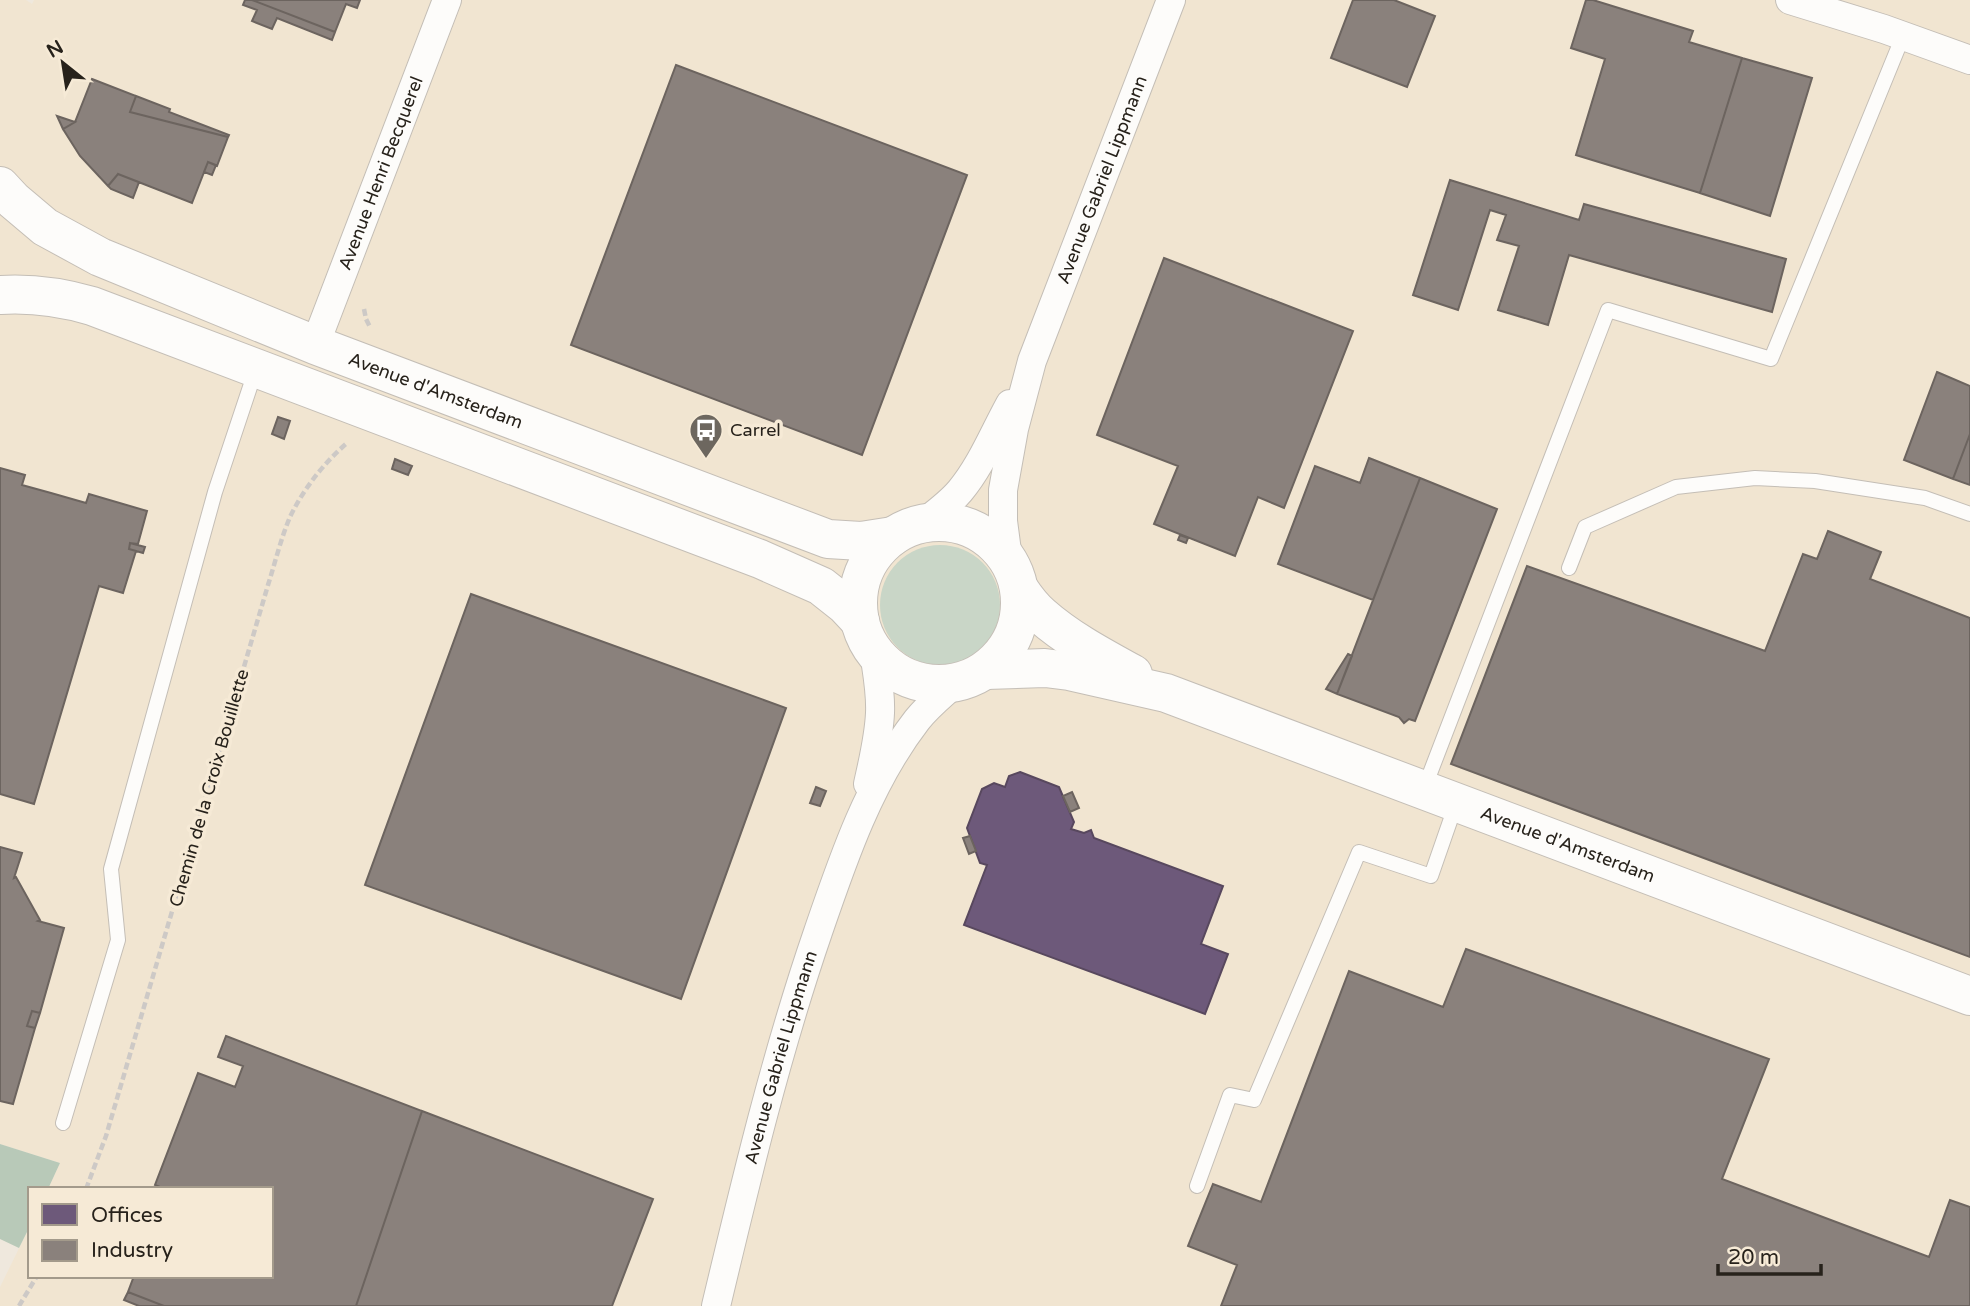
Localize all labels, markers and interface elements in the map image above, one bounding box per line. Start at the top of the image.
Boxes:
north arrow [28,28,98,98]
text: N [43,36,67,62]
street label: Avenue Gabriel Lippmann [1052,72,1152,287]
street label: Avenue Henri Becquerel [334,73,428,273]
street label: Avenue d'Amsterdam [346,348,526,434]
bus stop icon: Carrel [687,411,725,460]
place label: Carrel [730,419,781,441]
street label: Chemin de la Croix Bouillette [164,667,254,909]
street label: Avenue d'Amsterdam [1478,802,1658,887]
street label: Avenue Gabriel Lippmann [740,948,822,1166]
legend [28,1187,273,1278]
text: Offices [91,1203,163,1228]
scale bar [1718,1232,1821,1276]
text: Industry [91,1238,173,1263]
text: 20 m [1728,1245,1779,1270]

